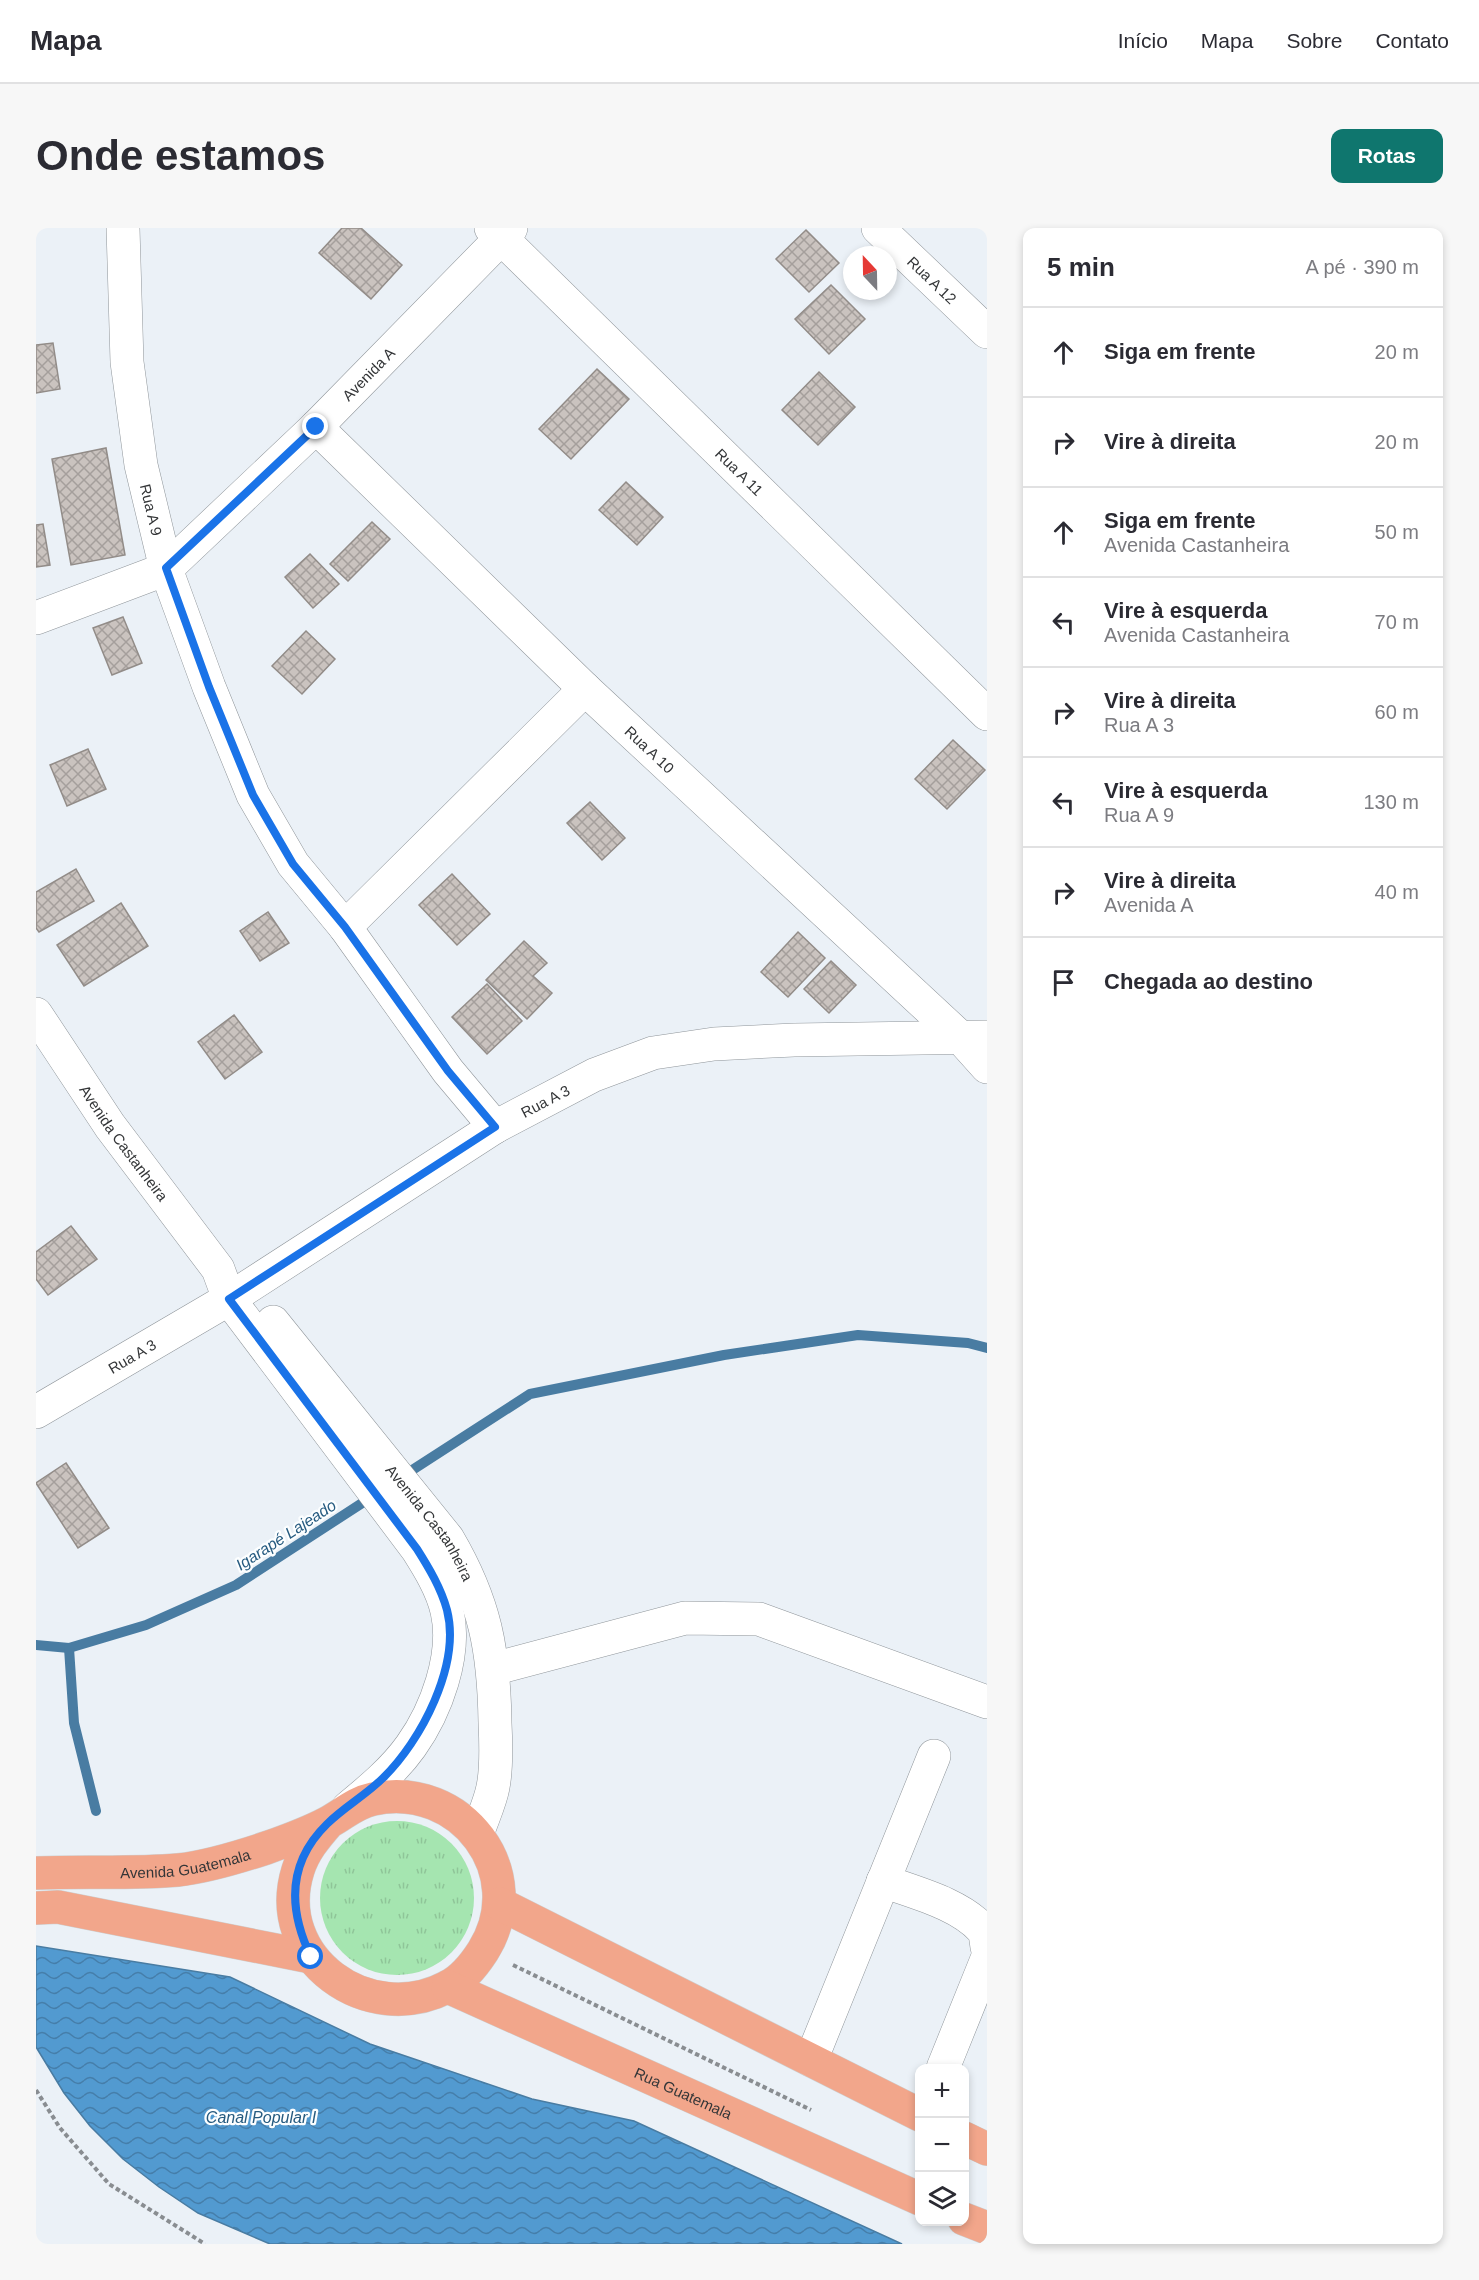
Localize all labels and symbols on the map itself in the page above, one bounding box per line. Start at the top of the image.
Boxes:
north arrow [843,246,897,300]
street label: Rua A 12 [904,253,960,307]
street label: Avenida A [339,344,398,404]
route end [302,413,328,439]
street label: Rua A 11 [712,445,767,499]
street label: Rua A 9 [137,482,166,537]
street label: Rua A 10 [622,722,678,776]
street label: Avenida Castanheira [77,1081,172,1204]
street label: Rua A 3 [518,1081,572,1120]
street label: Rua A 3 [105,1335,159,1377]
street label: Avenida Castanheira [383,1461,477,1584]
water label: Igarapé Lajeado [233,1496,339,1574]
street label: Avenida Guatemala [120,1845,253,1881]
route start [297,1943,323,1969]
street label: Rua Guatemala [632,2063,735,2122]
water label: Canal Popular I [206,2109,317,2126]

